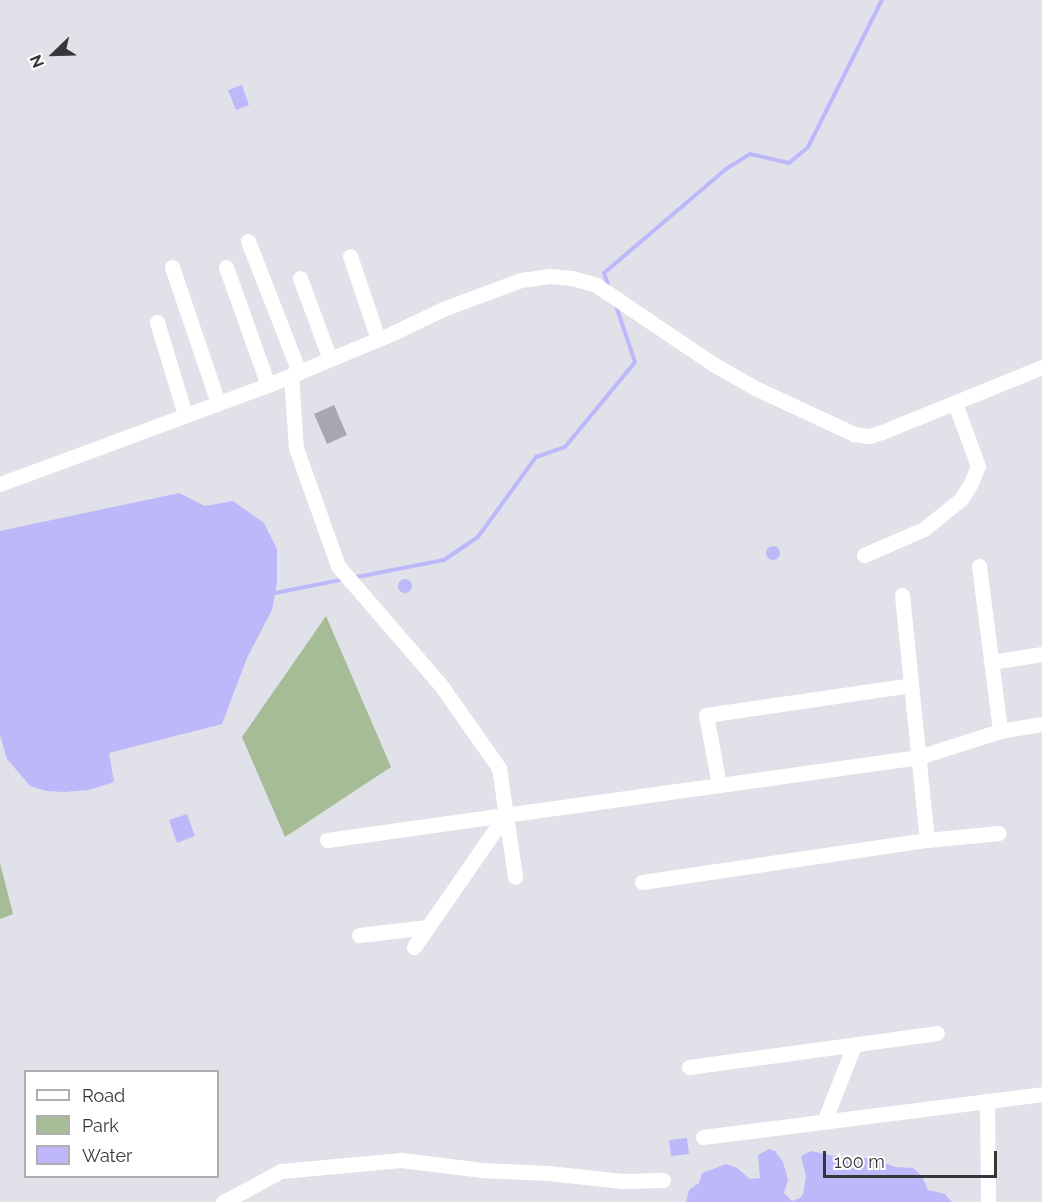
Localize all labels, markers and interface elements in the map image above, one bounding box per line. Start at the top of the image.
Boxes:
north arrow [24,24,84,84]
text: N [26,52,48,71]
legend [24,1070,219,1178]
text: Road [82,1085,125,1106]
text: Park [82,1115,119,1136]
scale bar [826,1139,1000,1177]
text: Water [82,1145,132,1166]
text: 100 m [834,1151,885,1172]

